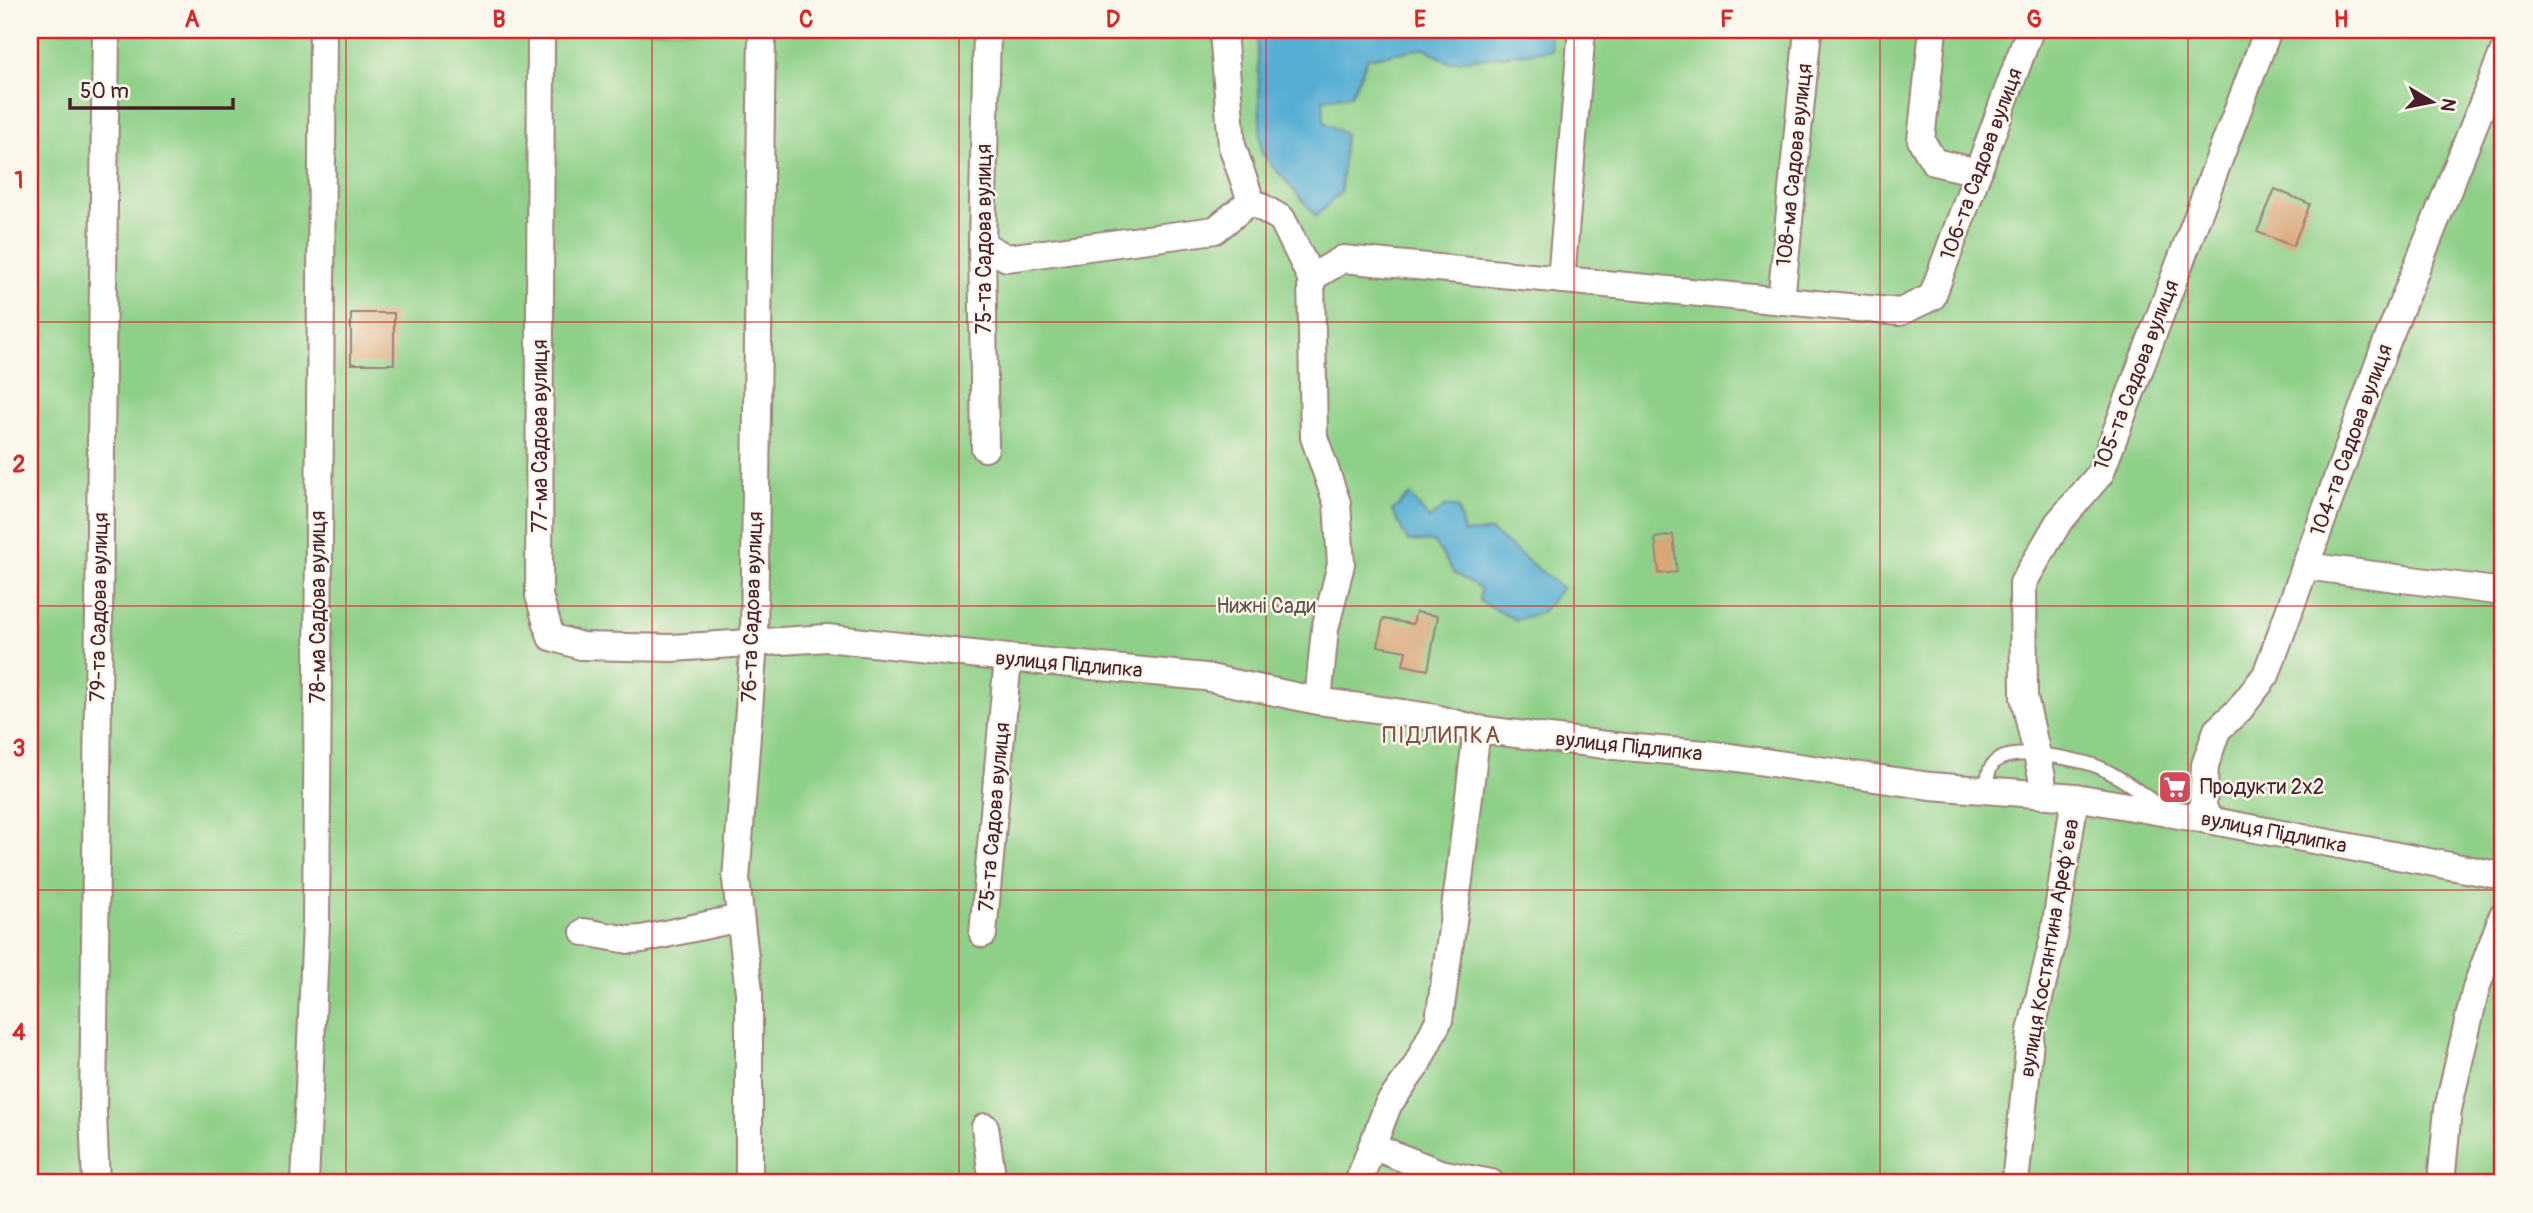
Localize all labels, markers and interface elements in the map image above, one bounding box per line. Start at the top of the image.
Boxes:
text: A [185,5,200,34]
text: B [492,5,506,34]
text: C [799,5,813,34]
text: D [1106,5,1120,34]
text: E [1414,5,1426,34]
text: F [1720,5,1734,34]
text: G [2026,5,2042,34]
text: H [2334,5,2348,34]
street label: 108-ма Садова вулиця [1770,62,1819,268]
street label: 106-та Садова вулиця [1934,64,2029,264]
scale bar [70,66,233,110]
north arrow [2396,66,2466,136]
text: 50 m [80,78,129,105]
text: N [2435,96,2461,113]
street label: 75-та Садова вулиця [971,144,998,334]
text: 1 [15,166,24,195]
street label: 105-та Садова вулиця [2088,276,2185,474]
street label: 77-ма Садова вулиця [527,339,554,533]
street label: 104-та Садова вулиця [2304,340,2399,540]
text: 2 [13,450,26,479]
street label: 78-ма Садова вулиця [305,511,332,703]
street label: 76-та Садова вулиця [736,511,769,703]
street label: 79-та Садова вулиця [84,512,115,702]
park label: Нижні Сади [1216,593,1316,620]
street label: вулиця Підлипка [994,645,1144,684]
street label: 75-та Садова вулиця [973,721,1016,913]
district label: ПІДЛИПКА [1382,721,1502,750]
street label: вулиця Підлипка [1554,725,1704,768]
text: 3 [13,734,25,763]
supermarket icon: Продукти 2х2 [2156,768,2194,806]
place label: Продукти 2х2 [2200,774,2325,801]
street label: вулиця Підлипка [2199,805,2349,860]
street label: вулиця Костянтина Арефʼєва [2013,817,2085,1079]
text: 4 [12,1018,26,1047]

